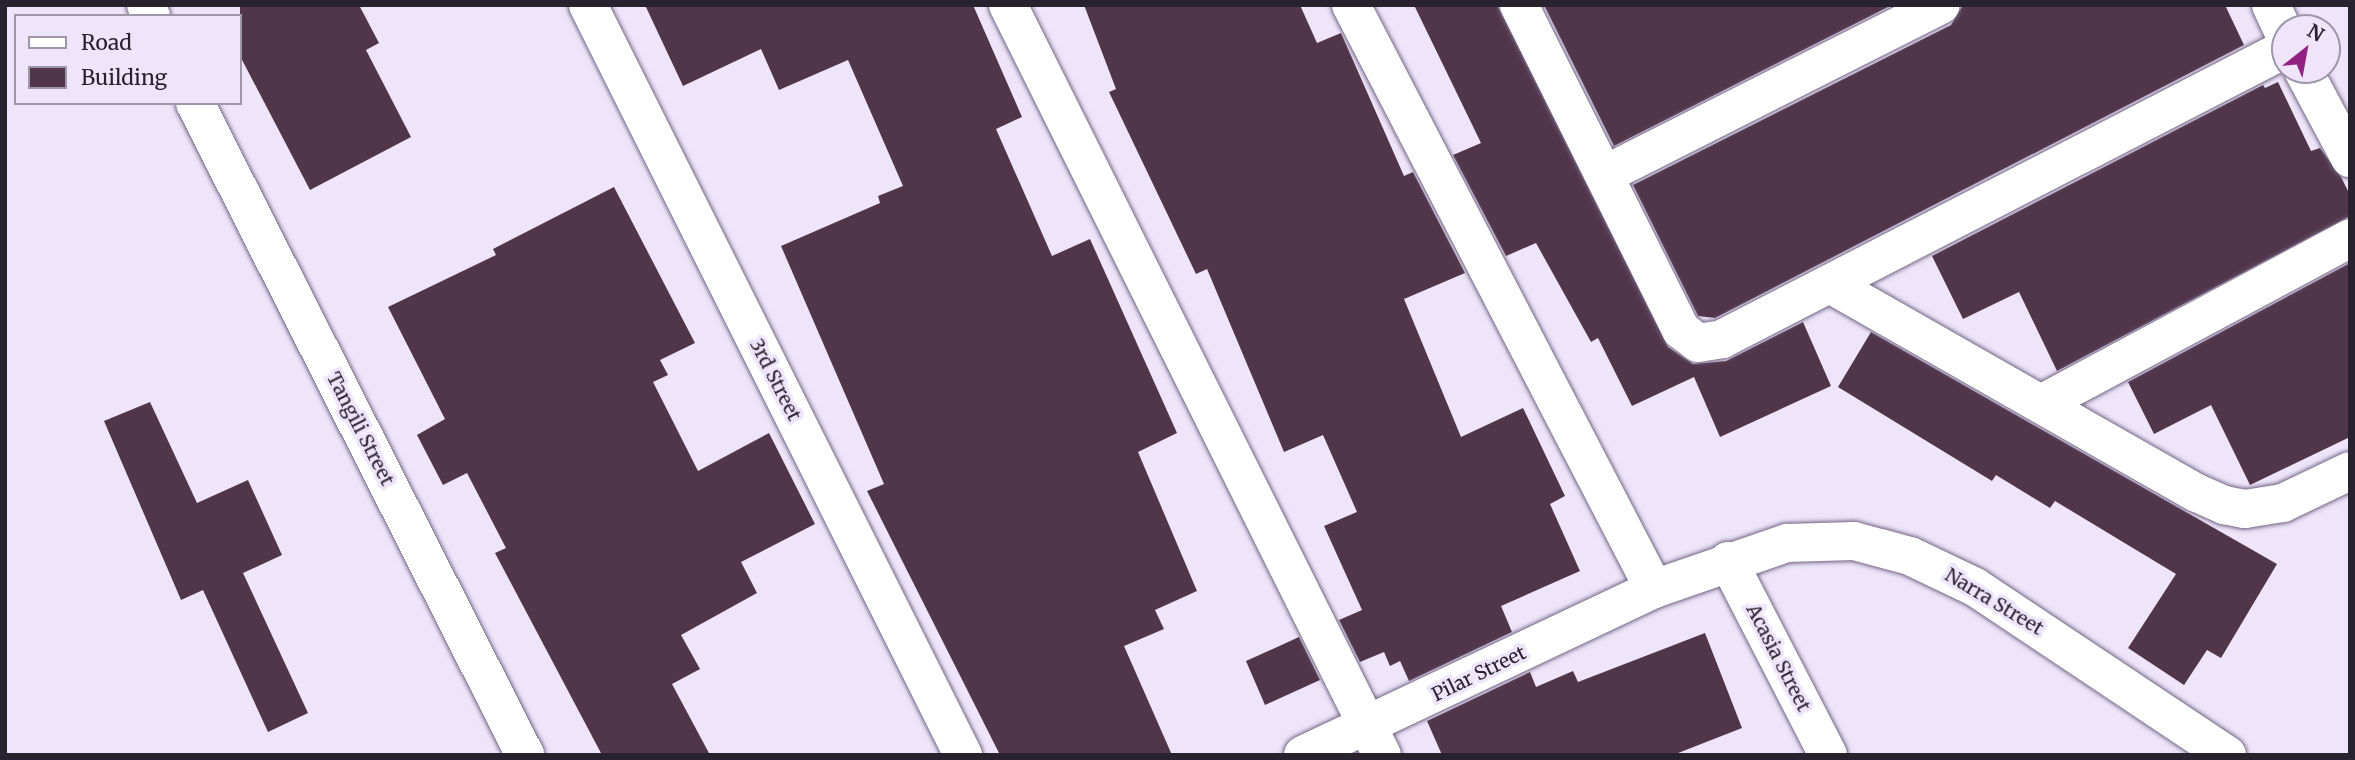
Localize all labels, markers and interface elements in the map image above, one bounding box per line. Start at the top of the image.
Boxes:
legend [14,14,242,105]
north arrow [2271,14,2341,84]
text: N [2303,19,2328,47]
text: Road [81,29,132,56]
text: Building [81,64,167,91]
street label: 3rd Street [745,335,805,425]
street label: Tangili Street [322,369,398,489]
street label: Narra Street [1941,564,2047,640]
street label: Acasia Street [1741,601,1815,715]
street label: Pilar Street [1428,641,1530,707]

